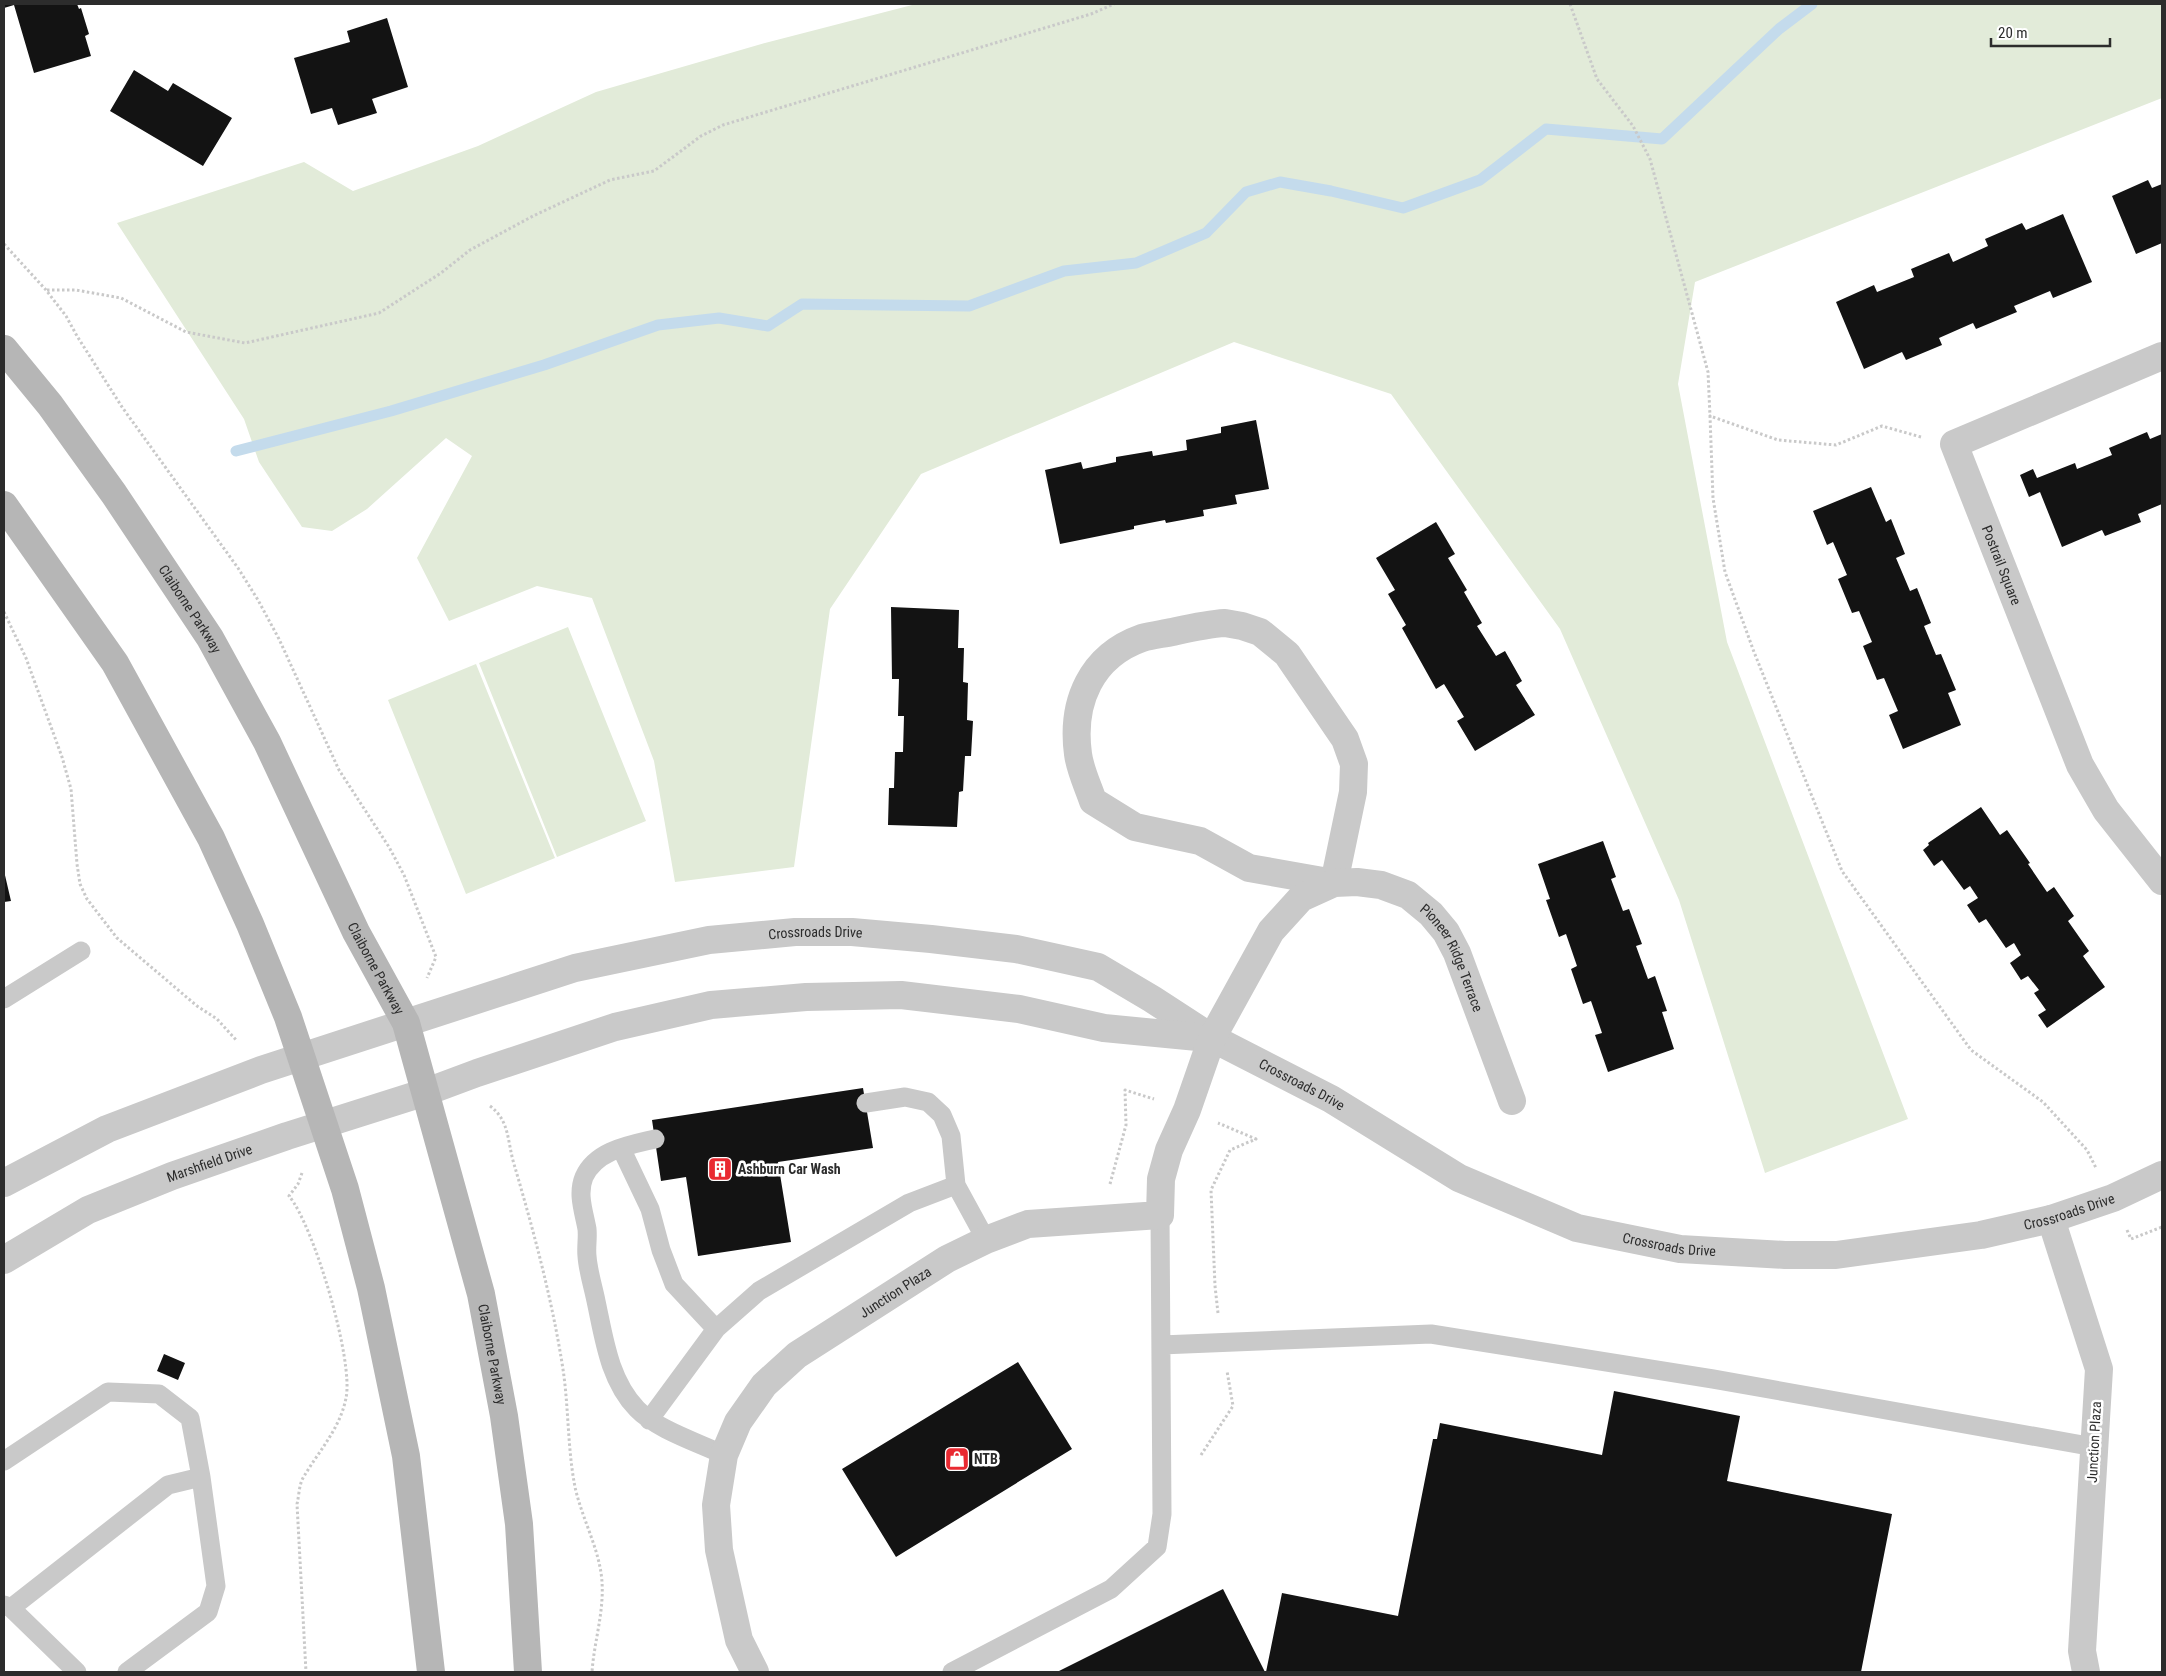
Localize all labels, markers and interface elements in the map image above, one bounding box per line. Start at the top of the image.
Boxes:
scale bar [1991,15,2110,47]
text: 20 m [1998,24,2028,42]
street label: Postrail Square [1979,523,2025,608]
street label: Claiborne Parkway [155,562,225,656]
street label: Pioneer Ridge Terrace [1417,901,1486,1014]
street label: Claiborne Parkway [345,920,408,1017]
street label: Crossroads Drive [768,924,864,942]
street label: Crossroads Drive [1256,1056,1348,1114]
street label: Marshfield Drive [165,1141,255,1185]
building icon: Ashburn Car Wash [707,1156,733,1182]
place label: Ashburn Car Wash [738,1161,841,1177]
street label: Crossroads Drive [2022,1190,2117,1233]
street label: Crossroads Drive [1621,1230,1717,1259]
street label: Junction Plaza [856,1263,934,1321]
street label: Claiborne Parkway [475,1303,510,1406]
street label: Junction Plaza [2084,1401,2104,1483]
shop icon: NTB [944,1446,970,1472]
place label: NTB [974,1451,998,1467]

